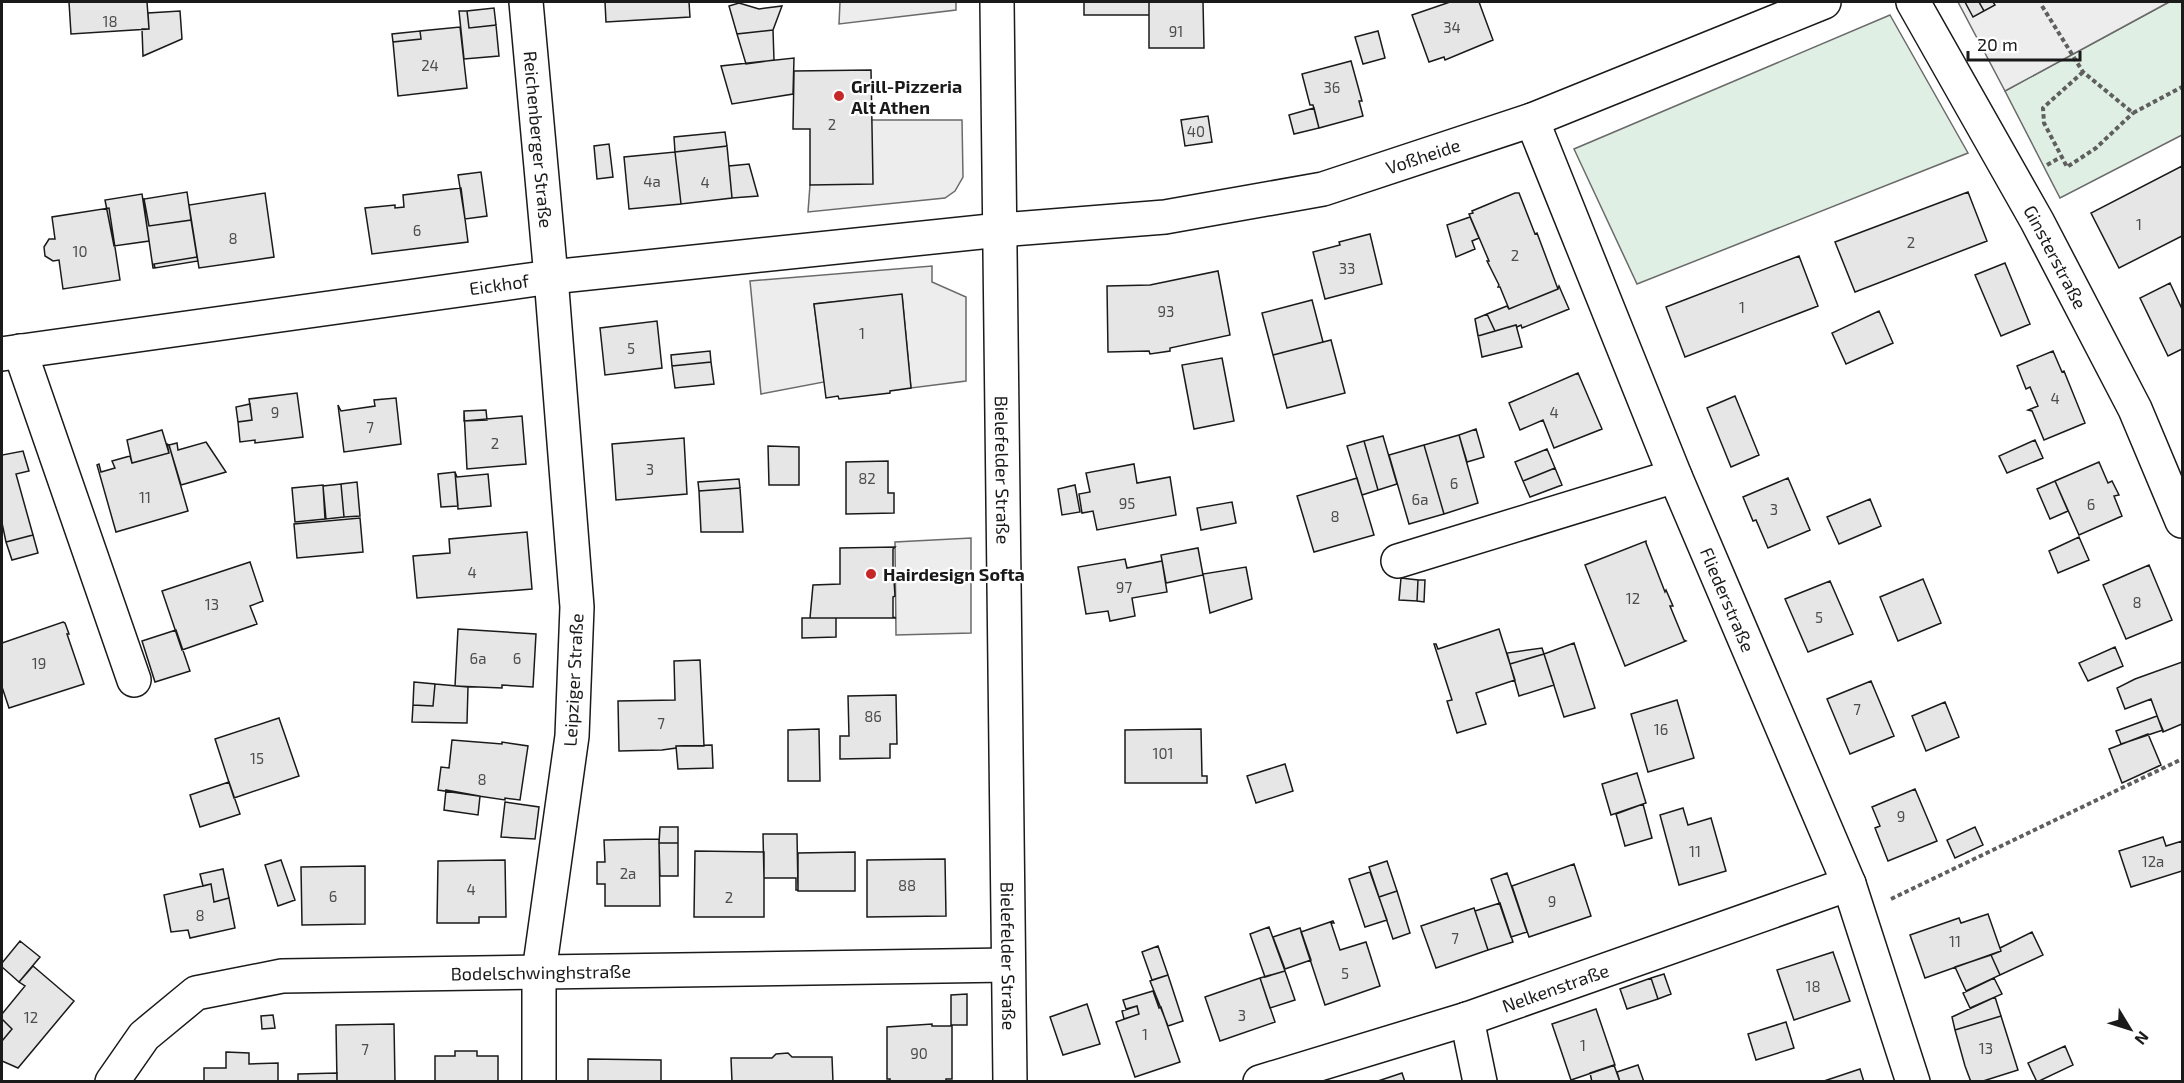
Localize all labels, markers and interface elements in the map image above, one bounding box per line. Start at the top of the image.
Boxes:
house number: 18 [102,12,118,30]
house number: 34 [1443,18,1461,36]
house number: 91 [1169,22,1183,40]
scale bar [1968,24,2080,62]
text: 20 m [1977,33,2018,55]
street label: Reichenberger Straße [519,50,558,229]
house number: 24 [421,56,439,74]
place label: Grill-Pizzeria Alt Athen [851,75,962,118]
house number: 36 [1324,78,1340,96]
marker: Grill-Pizzeria Alt Athen [832,89,846,103]
house number: 2 [828,115,836,133]
house number: 40 [1187,122,1205,140]
street label: Voßheide [1383,133,1463,179]
house number: 4a [643,172,661,190]
house number: 4 [700,173,710,191]
street label: Ginsterstraße [2019,201,2092,312]
house number: 1 [2136,215,2142,233]
house number: 6 [413,221,421,239]
house number: 8 [228,229,238,247]
house number: 2 [1907,233,1915,251]
house number: 10 [72,242,88,260]
house number: 2 [1511,246,1519,264]
house number: 33 [1339,259,1355,277]
street label: Eickhof [468,269,532,299]
house number: 1 [1739,298,1745,316]
house number: 93 [1158,302,1174,320]
house number: 1 [859,324,865,342]
house number: 5 [627,339,635,357]
house number: 4 [2050,389,2060,407]
street label: Bielefelder Straße [991,395,1015,544]
house number: 9 [271,403,279,421]
house number: 4 [1549,403,1559,421]
house number: 7 [366,418,374,436]
house number: 2 [491,434,499,452]
house number: 3 [646,460,654,478]
house number: 82 [858,469,876,487]
house number: 6 [1450,474,1458,492]
house number: 11 [139,488,151,506]
house number: 6a [1412,490,1428,508]
house number: 95 [1119,494,1135,512]
house number: 6 [2087,495,2095,513]
house number: 3 [1770,500,1778,518]
house number: 8 [1330,507,1340,525]
street label: Fliederstraße [1696,544,1760,655]
house number: 4 [467,563,477,581]
place label: Hairdesign Softa [883,563,1025,585]
marker: Hairdesign Softa [864,567,878,581]
house number: 97 [1116,578,1132,596]
house number: 12 [1626,589,1640,607]
house number: 8 [2132,593,2142,611]
house number: 13 [205,595,219,613]
house number: 5 [1815,608,1823,626]
street label: Leipziger Straße [559,613,587,747]
house number: 6a [470,649,486,667]
house number: 6 [513,649,521,667]
house number: 19 [32,654,46,672]
house number: 7 [1853,700,1861,718]
house number: 86 [864,707,882,725]
house number: 7 [657,714,665,732]
house number: 16 [1654,720,1668,738]
house number: 101 [1153,744,1174,762]
house number: 15 [250,749,264,767]
house number: 8 [477,770,487,788]
house number: 9 [1897,807,1905,825]
house number: 11 [1689,842,1701,860]
house number: 12a [2142,852,2164,870]
house number: 2a [620,864,636,882]
house number: 88 [898,876,916,894]
house number: 4 [466,880,476,898]
street label: Bielefelder Straße [997,881,1020,1030]
house number: 6 [329,887,337,905]
house number: 2 [725,888,733,906]
house number: 9 [1548,892,1556,910]
house number: 8 [195,906,205,924]
house number: 7 [1451,929,1459,947]
house number: 11 [1949,932,1961,950]
street label: Nelkenstraße [1499,959,1612,1017]
street label: Bodelschwinghstraße [450,960,631,984]
house number: 5 [1341,964,1349,982]
house number: 18 [1805,977,1821,995]
north arrow [2100,999,2160,1059]
house number: 3 [1238,1006,1246,1024]
house number: 12 [24,1008,38,1026]
house number: 1 [1142,1025,1148,1043]
text: N [2131,1028,2153,1049]
house number: 1 [1580,1036,1586,1054]
house number: 13 [1979,1039,1993,1057]
house number: 7 [361,1040,369,1058]
house number: 90 [910,1044,928,1062]

